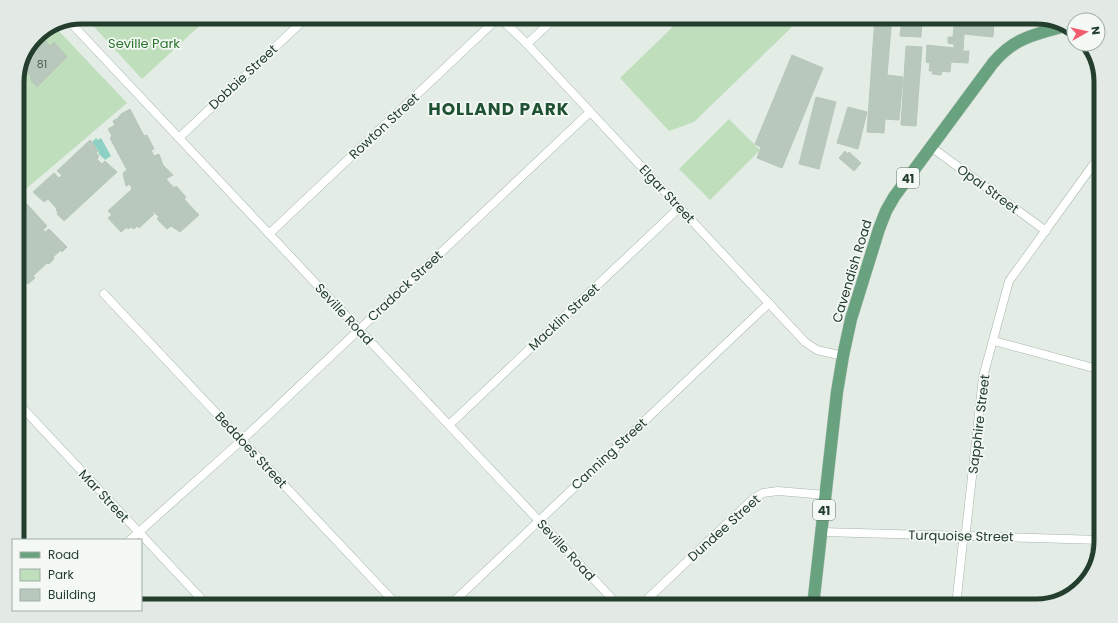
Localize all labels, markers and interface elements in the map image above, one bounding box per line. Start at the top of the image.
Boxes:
north arrow [1066,12,1106,52]
text: N [1087,25,1104,36]
park label: Seville Park [108,34,180,53]
street label: Dobbie Street [204,40,282,114]
house number: 81 [37,56,47,72]
street label: Rowton Street [345,88,424,164]
district label: HOLLAND PARK [428,97,570,121]
street label: Opal Street [953,160,1023,218]
street label: Elgar Street [635,161,699,228]
road number: 41 [897,168,919,188]
street label: Cavendish Road [827,217,877,325]
street label: Cradock Street [363,246,447,326]
street label: Seville Road [310,279,378,349]
street label: Macklin Street [524,279,604,355]
street label: Sapphire Street [963,373,995,475]
street label: Beddoes Street [211,408,292,493]
street label: Canning Street [567,414,651,494]
street label: Mar Street [74,465,134,527]
street label: Dundee Street [683,490,765,566]
road number: 41 [813,500,835,520]
street label: Seville Road [532,515,600,585]
street label: Turquoise Street [908,526,1014,546]
legend [12,539,142,611]
text: Road [48,546,79,563]
text: Park [48,566,75,583]
text: Building [48,586,96,603]

